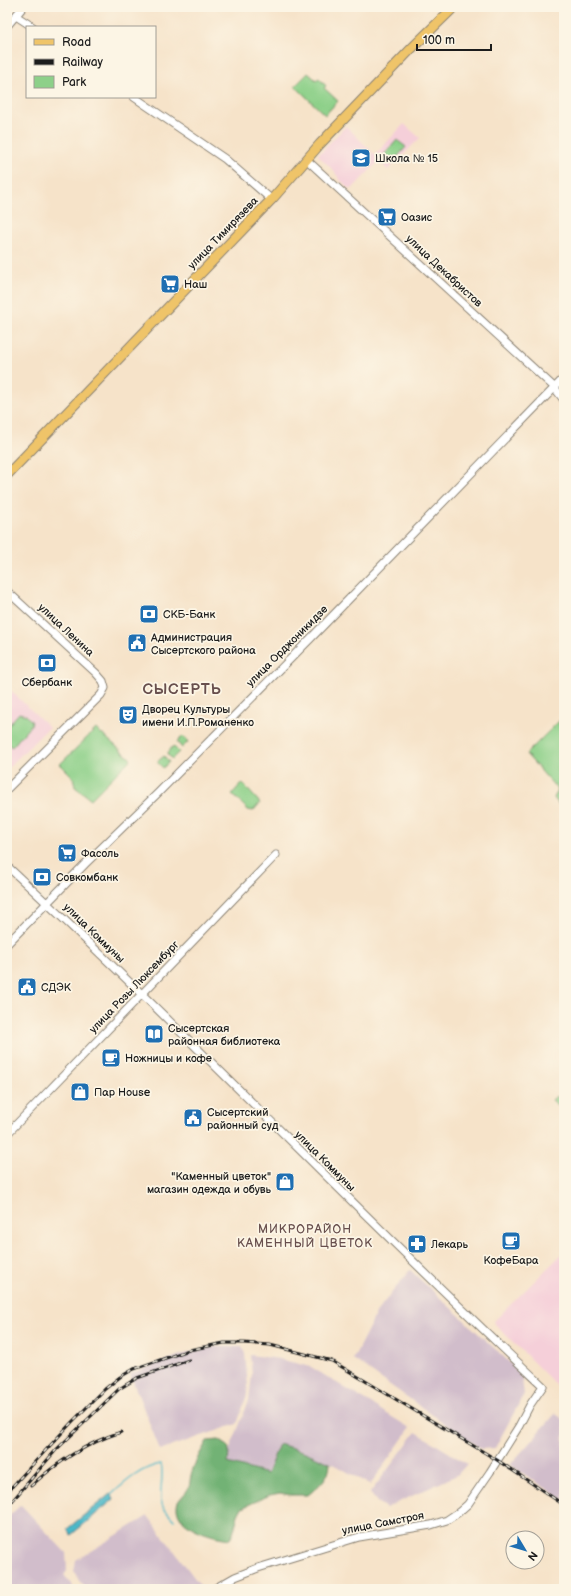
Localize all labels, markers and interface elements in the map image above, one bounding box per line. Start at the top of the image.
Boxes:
legend [26,26,156,98]
scale bar [417,26,491,52]
text: 100 m [423,33,455,48]
text: Road [62,35,91,50]
text: Railway [62,55,104,70]
text: Park [62,75,86,90]
school or university icon: Школа № 15 [350,147,372,169]
place label: Школа № 15 [375,152,438,165]
street label: улица Тимирязева [185,194,261,272]
supermarket icon: Оазис [376,206,398,228]
place label: Оазис [401,211,433,224]
street label: улица Декабристов [403,232,485,310]
supermarket icon: Наш [159,273,181,295]
place label: Наш [184,278,207,291]
street label: улица Ленина [35,601,97,660]
bank icon: СКБ-Банк [138,603,160,625]
street label: улица Орджоникидзе [244,603,330,689]
place label: СКБ-Банк [163,608,216,621]
place label: Администрация Сысертского района [150,631,256,657]
public building icon: Администрация Сысертского района [126,632,148,654]
bank icon: Сбербанк [36,652,58,674]
place label: Сбербанк [22,676,72,689]
district label: СЫСЕРТЬ [142,680,222,699]
place label: Дворец Культуры имени И.П.Романенко [142,703,254,729]
theatre icon: Дворец Культуры имени И.П.Романенко [117,704,139,726]
supermarket icon: Фасоль [56,842,78,864]
place label: Фасоль [81,847,119,860]
bank icon: Совкомбанк [31,866,53,888]
place label: Совкомбанк [56,871,118,884]
street label: улица Коммуны [61,901,127,966]
street label: улица Розы Люксембург [86,938,182,1036]
public building icon: СДЭК [16,976,38,998]
place label: СДЭК [41,981,72,994]
place label: Сысертская районная библиотека [168,1022,281,1048]
library icon: Сысертская районная библиотека [143,1023,165,1045]
cafe icon: Ножницы и кофе [100,1047,122,1069]
place label: Ножницы и кофе [125,1052,212,1065]
shop icon: Пар House [69,1081,91,1103]
place label: Пар House [94,1086,151,1099]
place label: Сысертский районный суд [207,1106,279,1132]
public building icon: Сысертский районный суд [182,1107,204,1129]
street label: улица Коммуны [292,1128,358,1194]
place label: "Каменный цветок" магазин одежда и обувь [147,1170,272,1196]
shop icon: "Каменный цветок" магазин одежда и обувь [274,1171,296,1193]
district label: МИКРОРАЙОН КАМЕННЫЙ ЦВЕТОК [237,1222,373,1251]
cafe icon: КофеБара [500,1230,522,1252]
pharmacy icon: Лекарь [406,1233,428,1255]
place label: Лекарь [430,1238,468,1251]
place label: КофеБара [484,1254,539,1267]
street label: улица Самстроя [341,1509,425,1537]
north arrow [505,1530,545,1570]
text: N [525,1549,540,1563]

